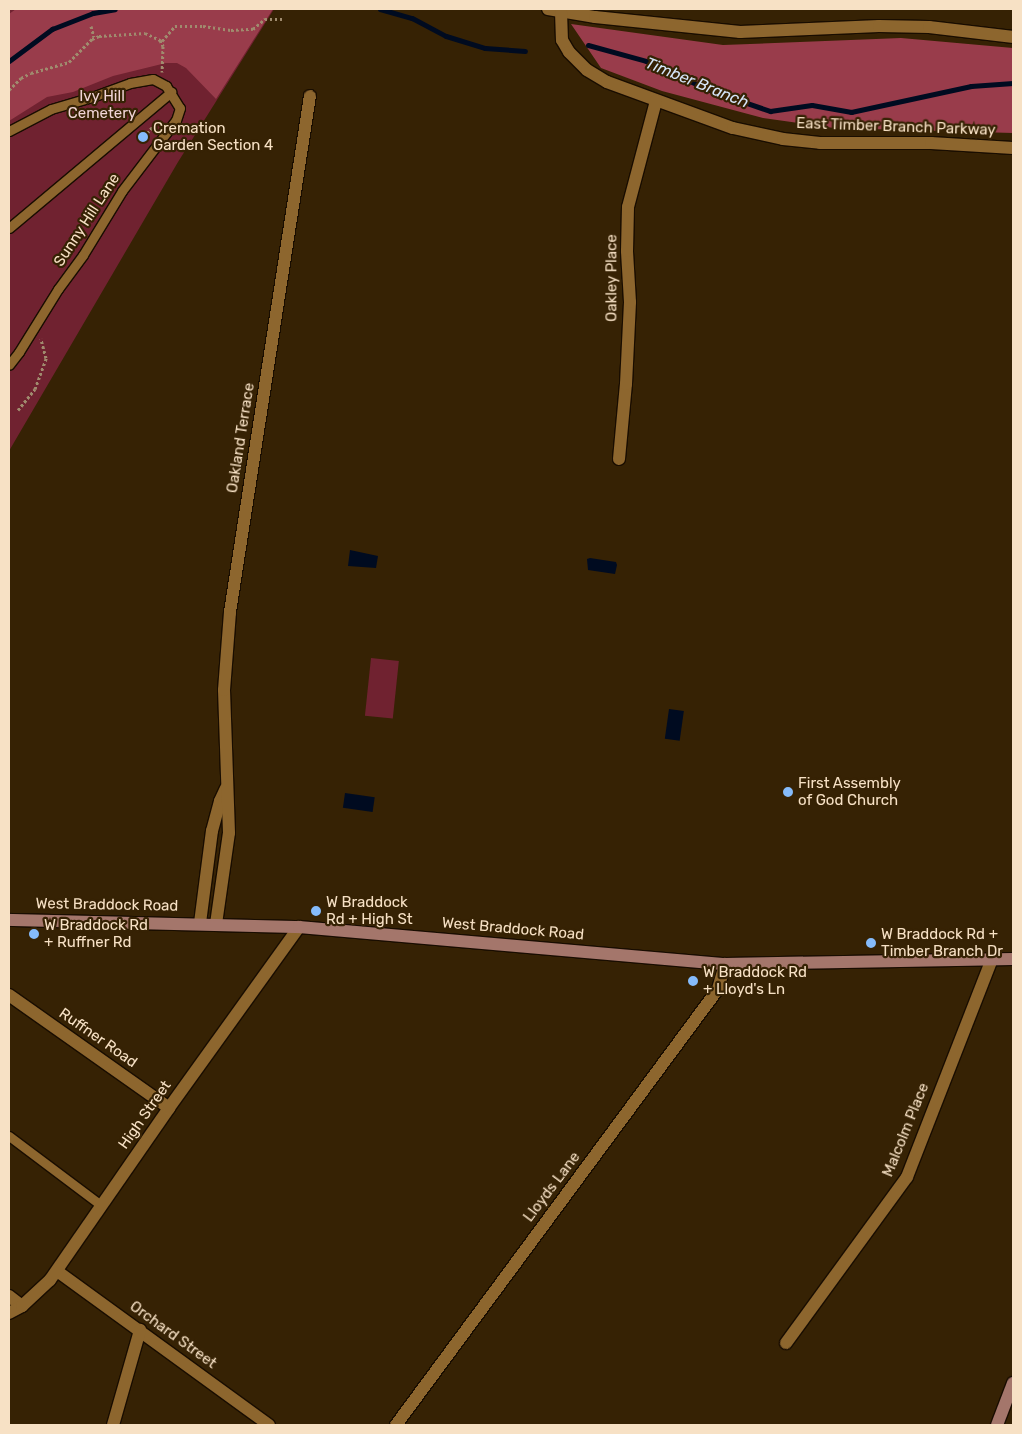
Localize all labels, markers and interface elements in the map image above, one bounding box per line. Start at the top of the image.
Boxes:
water label: Timber Branch [642,53,752,113]
park label: Ivy Hill Cemetery [68,87,136,122]
street label: East Timber Branch Parkway [796,115,996,139]
place label: Cremation Garden Section 4 [153,119,273,154]
marker: Cremation Garden Section 4 [137,131,149,143]
street label: Sunny Hill Lane [50,170,124,270]
street label: Oakley Place [603,234,621,322]
street label: Oakland Terrace [223,381,259,495]
place label: First Assembly of God Church [798,774,901,809]
marker: First Assembly of God Church [782,786,794,798]
place label: W Braddock Rd + High St [326,893,413,928]
street label: West Braddock Road [35,895,179,915]
marker: W Braddock Rd + High St [310,905,322,917]
street label: West Braddock Road [441,914,585,944]
place label: W Braddock Rd + Ruffner Rd [44,916,148,951]
place label: W Braddock Rd + Timber Branch Dr [881,925,1003,960]
marker: W Braddock Rd + Ruffner Rd [28,928,40,940]
marker: W Braddock Rd + Timber Branch Dr [865,937,877,949]
place label: W Braddock Rd + Lloyd's Ln [703,963,807,998]
marker: W Braddock Rd + Lloyd's Ln [687,975,699,987]
street label: Ruffner Road [55,1004,141,1072]
street label: High Street [115,1077,175,1153]
street label: Malcolm Place [879,1080,933,1180]
street label: Lloyds Lane [520,1148,584,1226]
street label: Orchard Street [126,1297,220,1373]

